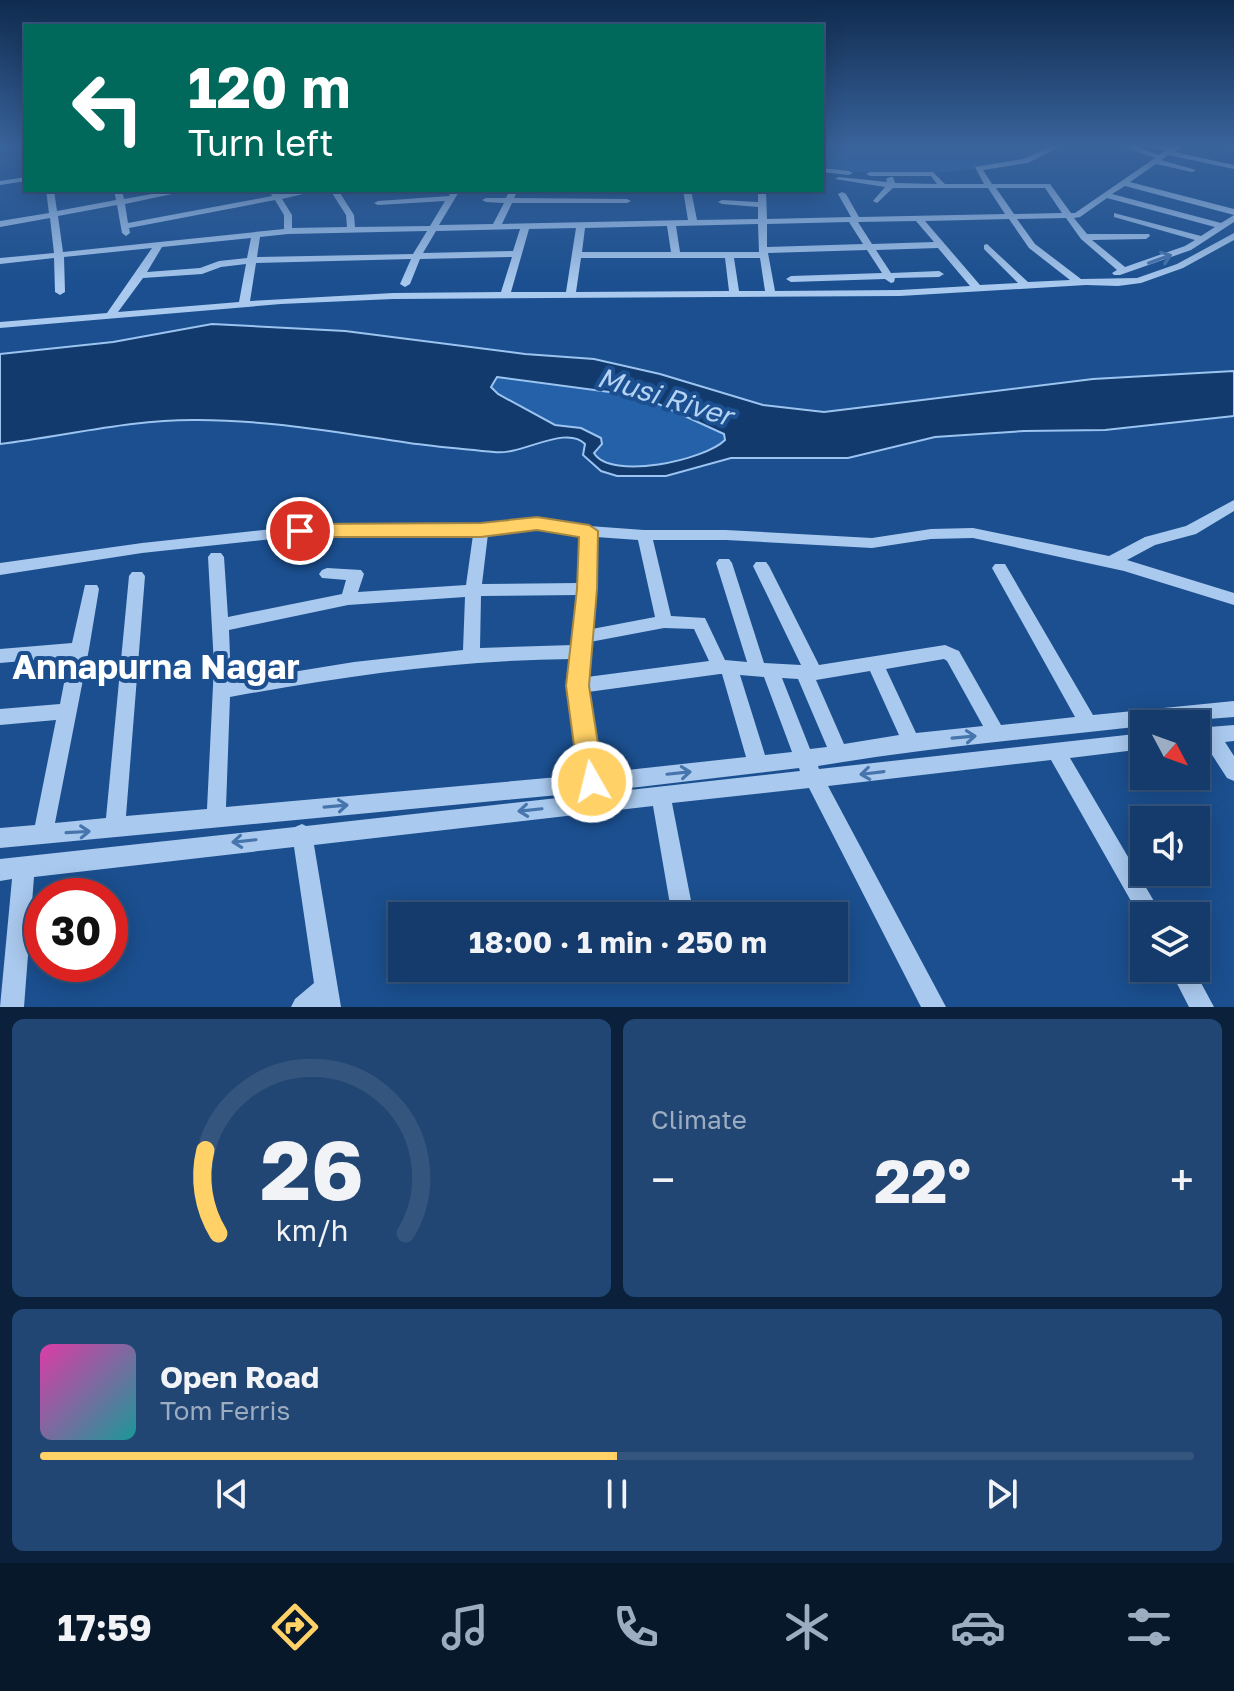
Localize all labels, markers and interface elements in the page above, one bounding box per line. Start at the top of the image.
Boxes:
text: 120 m [188,53,350,120]
icon: left [56,56,160,160]
text: Turn left [188,121,334,164]
one-way arrow [1147,251,1172,266]
water label: Musi River [594,360,740,433]
pin [266,497,334,565]
icon: arrive [278,509,322,553]
district label: Annapurna Nagar [12,646,300,686]
north arrow [1130,710,1210,790]
map controls [1130,710,1210,982]
one-way arrow [950,730,977,745]
position arrow [550,740,634,824]
one-way arrow [665,766,692,781]
one-way arrow [860,766,885,781]
one-way arrow [322,799,349,814]
one-way arrow [517,802,544,817]
button: sound [1130,806,1210,886]
one-way arrow [64,824,91,839]
one-way arrow [231,833,257,848]
speed limit sign: 30 [24,878,128,982]
button: layers [1130,902,1210,982]
text: 18:00 · 1 min · 250 m [469,924,767,960]
text: Climate [651,1104,747,1135]
text: 26 [260,1118,363,1218]
text: 22° [874,1144,971,1216]
text: − [651,1153,675,1206]
text: + [1170,1153,1194,1206]
text: km/h [275,1213,348,1247]
text: Open Road [160,1359,319,1395]
text: Tom Ferris [160,1395,290,1426]
icon: previous [210,1472,254,1516]
icon: pause [595,1472,639,1516]
icon: next [980,1472,1024,1516]
icon: directions [267,1599,323,1655]
icon: music [437,1599,493,1655]
icon: phone [608,1599,664,1655]
icon: climate [779,1599,835,1655]
icon: car [950,1599,1006,1655]
icon: filters [1121,1599,1177,1655]
text: 17:59 [57,1606,152,1649]

